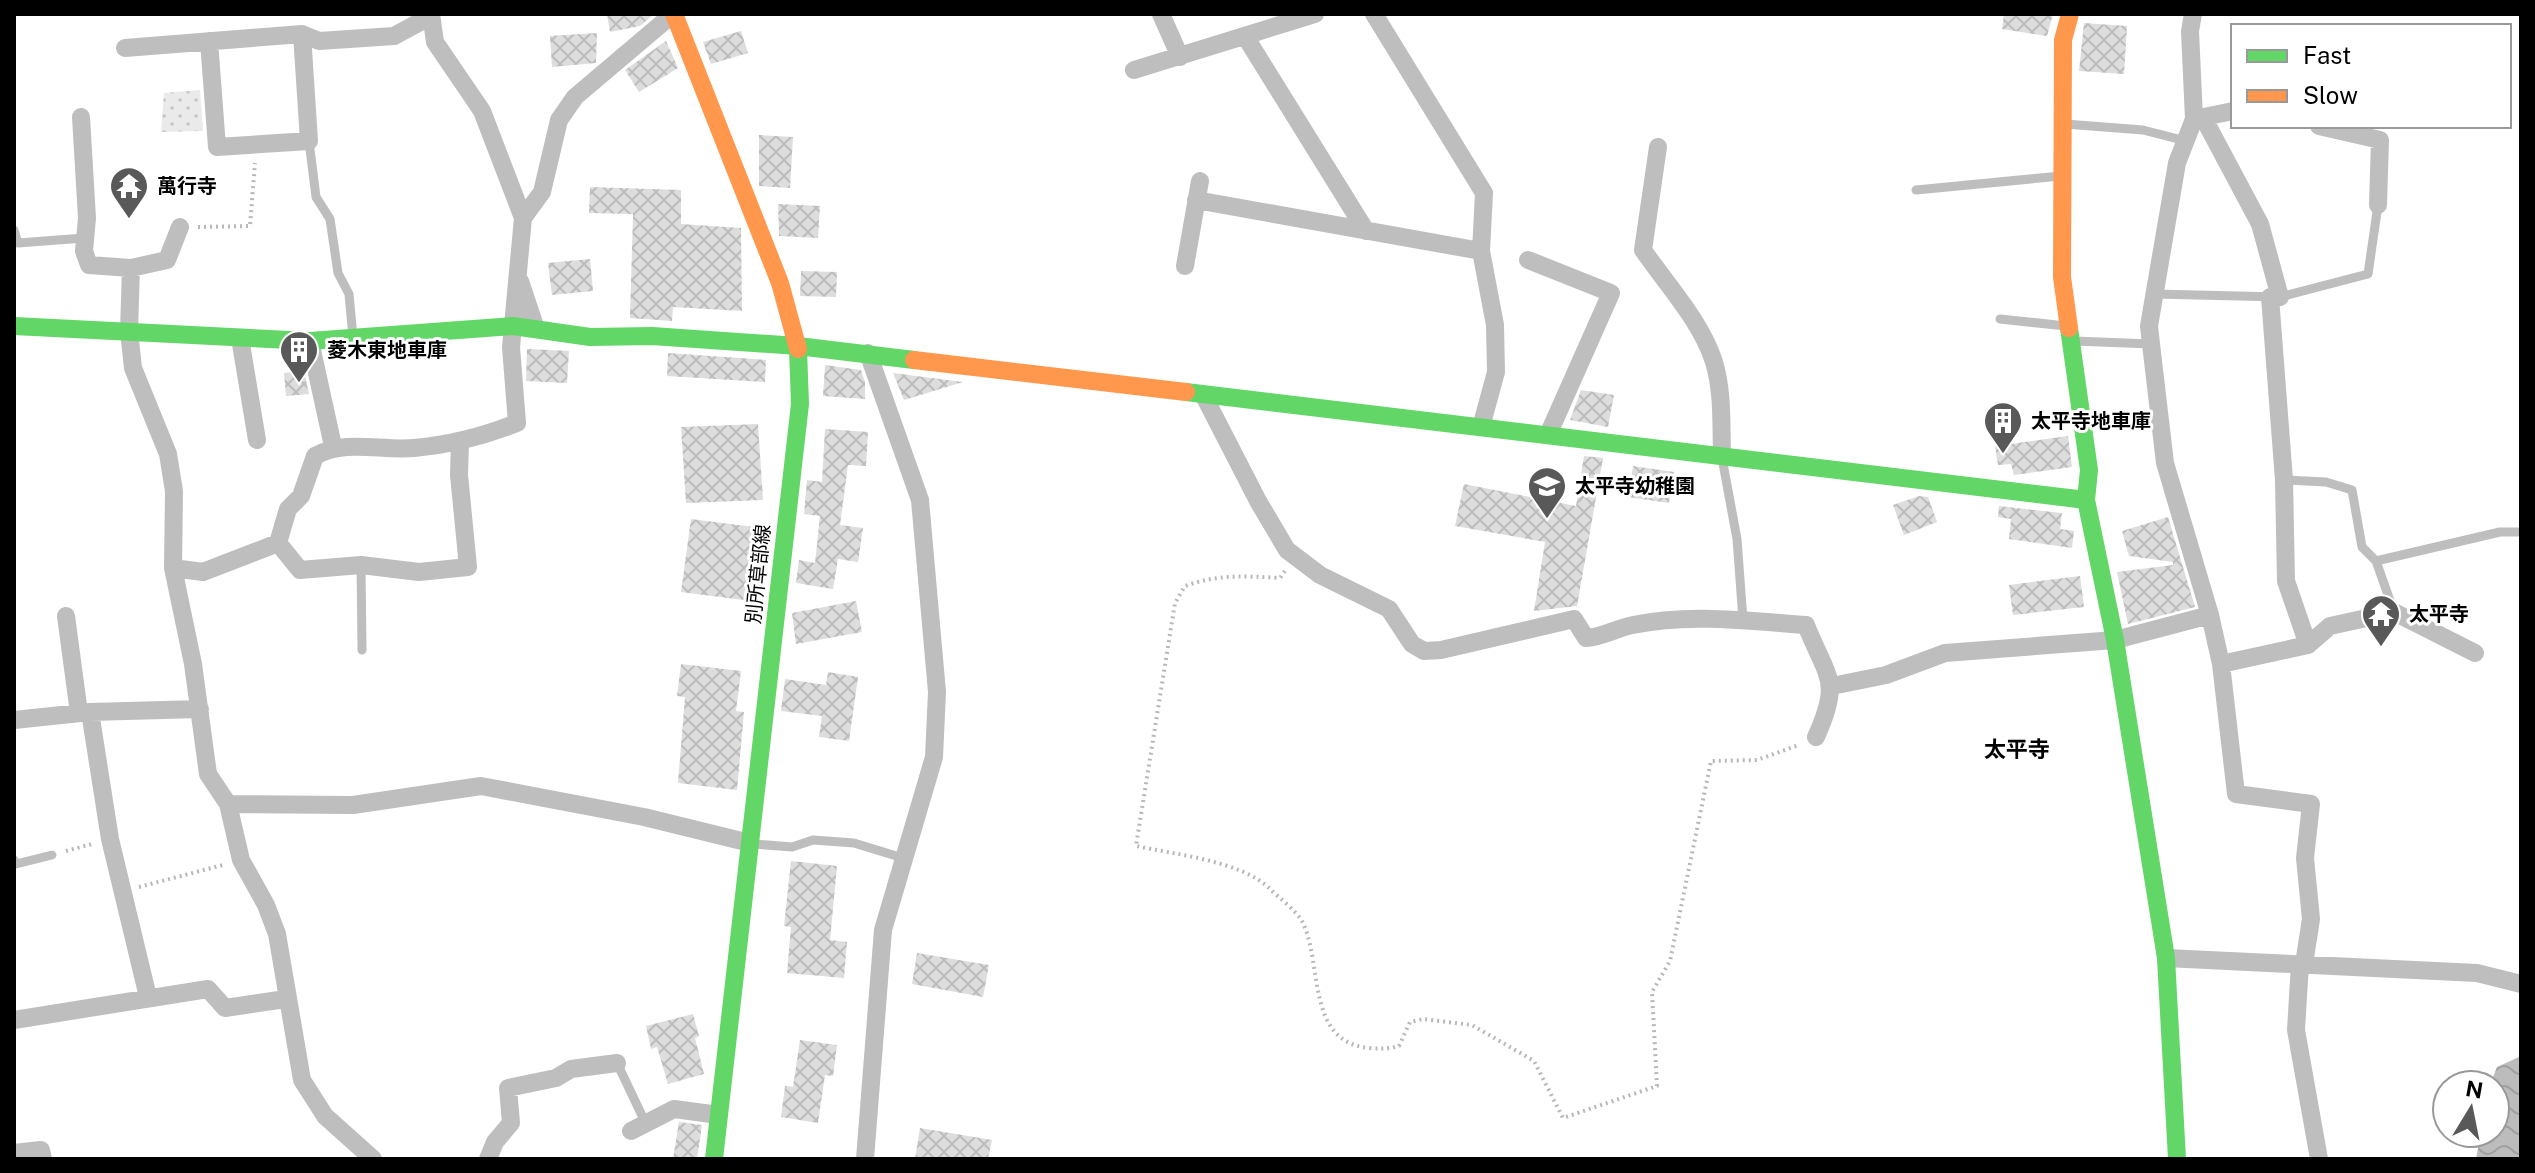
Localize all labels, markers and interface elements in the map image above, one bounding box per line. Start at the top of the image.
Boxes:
legend [2231,24,2511,128]
text: Fast [2303,41,2351,69]
text: Slow [2303,81,2358,109]
temple icon: 萬行寺 [108,165,150,220]
place label: 萬行寺 [157,174,217,198]
building icon: 菱木東地車庫 [278,329,320,384]
place label: 菱木東地車庫 [327,338,447,362]
building icon: 太平寺地車庫 [1982,400,2024,455]
place label: 太平寺地車庫 [2031,409,2151,433]
school or university icon: 太平寺幼稚園 [1526,465,1568,520]
place label: 太平寺幼稚園 [1575,474,1695,498]
street label: 別所草部線 [741,523,775,625]
temple icon: 太平寺 [2360,593,2402,648]
place label: 太平寺 [2409,602,2469,626]
district label: 太平寺 [1984,736,2050,762]
north arrow [2431,1069,2511,1149]
text: N [2464,1075,2485,1104]

